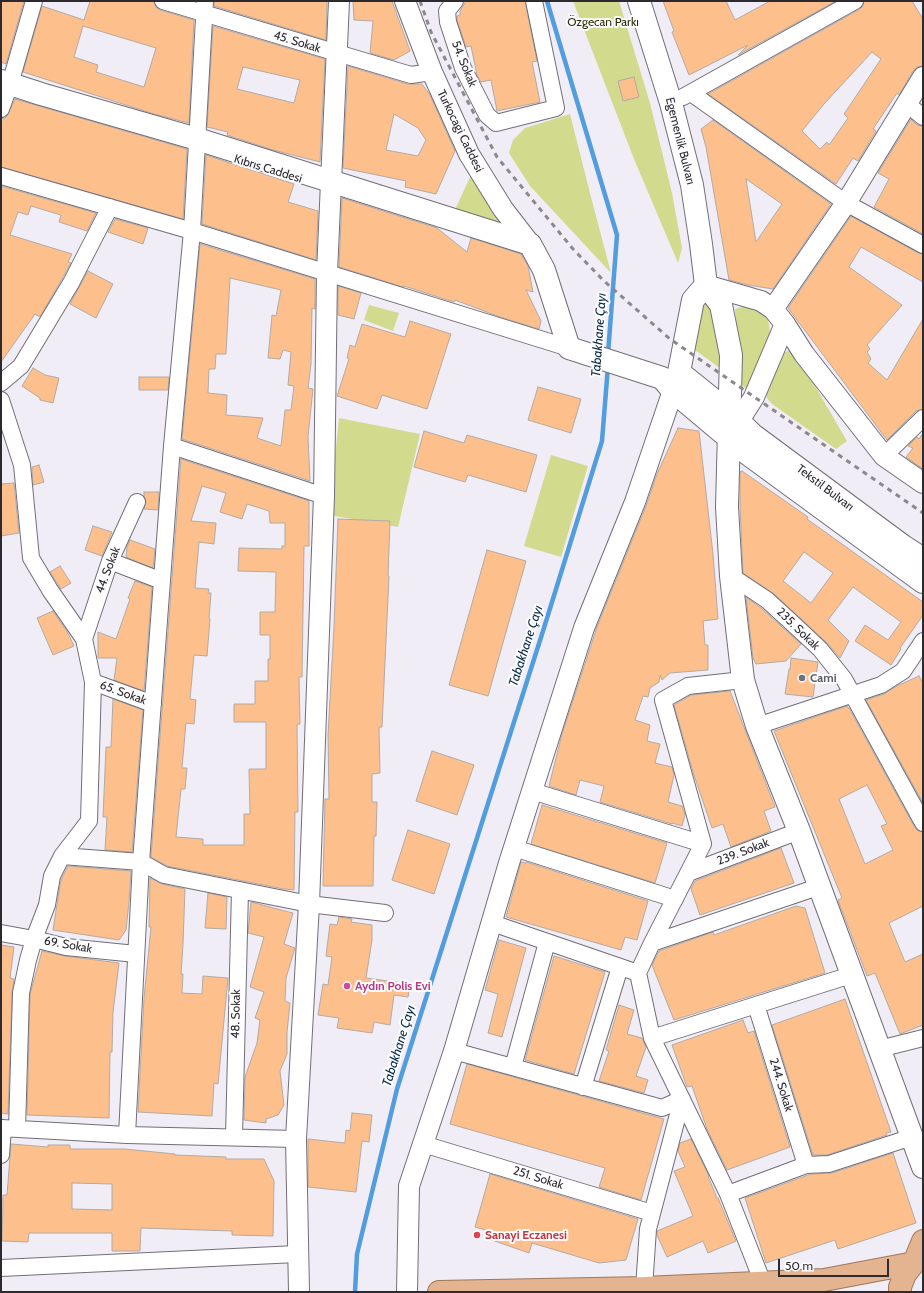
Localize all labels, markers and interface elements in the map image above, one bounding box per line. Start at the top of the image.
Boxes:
park label: Özgecan Parkı [567,15,639,29]
street label: 45. Sokak [272,28,322,56]
street label: 54. Sokak [448,39,480,89]
street label: Turkocagi Caddesi [434,87,486,175]
street label: Egemenlik Bulvarı [662,96,698,186]
street label: Kıbrıs Caddesi [232,152,304,186]
water label: Tabakhane Çayı [588,293,610,377]
street label: Tekstil Bulvarı [793,462,857,514]
street label: 44. Sokak [93,545,123,595]
water label: Tabakhane Çayı [506,604,546,688]
street label: 235. Sokak [773,605,823,653]
place label: Cami [810,671,837,685]
marker: Cami [797,673,807,683]
street label: 65. Sokak [98,678,148,708]
street label: 239. Sokak [715,835,771,869]
street label: 69. Sokak [43,934,93,956]
place label: Aydın Polis Evi [355,979,431,993]
marker: Aydın Polis Evi [342,981,352,991]
street label: 48. Sokak [228,989,244,1039]
water label: Tabakhane Çayı [379,1004,419,1088]
street label: 244. Sokak [766,1056,796,1114]
street label: 251. Sokak [511,1164,565,1192]
place label: Sanayi Eczanesi [485,1228,567,1242]
marker: Sanayi Eczanesi [472,1230,482,1240]
scale bar [780,1251,891,1277]
text: 50 m [785,1258,813,1273]

